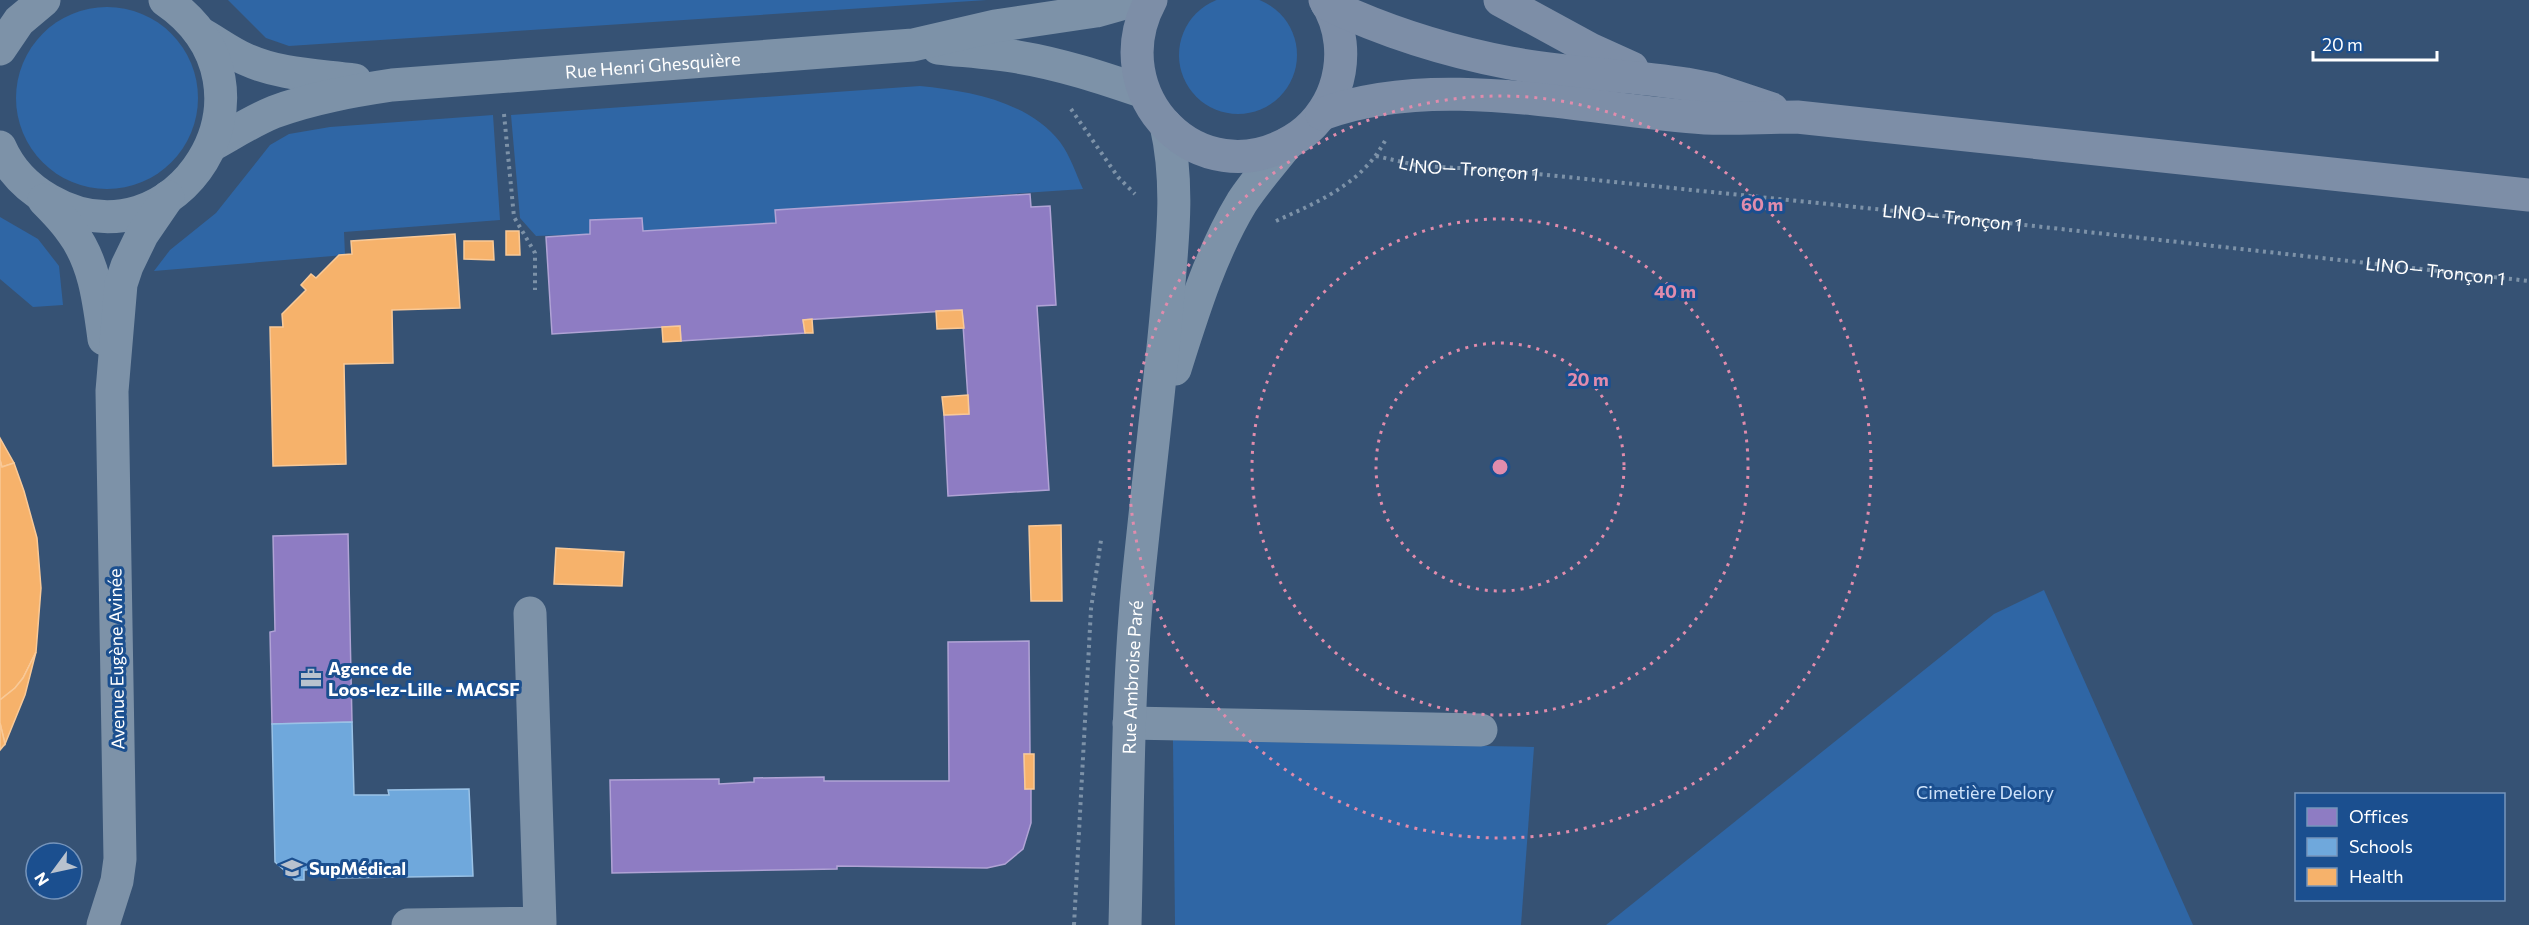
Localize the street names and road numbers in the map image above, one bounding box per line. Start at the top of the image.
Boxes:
street label: Rue Henri Ghesquière [564,47,741,83]
street label: LINO— Tronçon 1 [1397,151,1540,185]
street label: LINO— Tronçon 1 [1881,199,2023,236]
street label: LINO— Tronçon 1 [2364,252,2506,289]
street label: Avenue Eugène Avinée [103,568,129,750]
street label: Rue Ambroise Paré [1117,599,1147,755]

